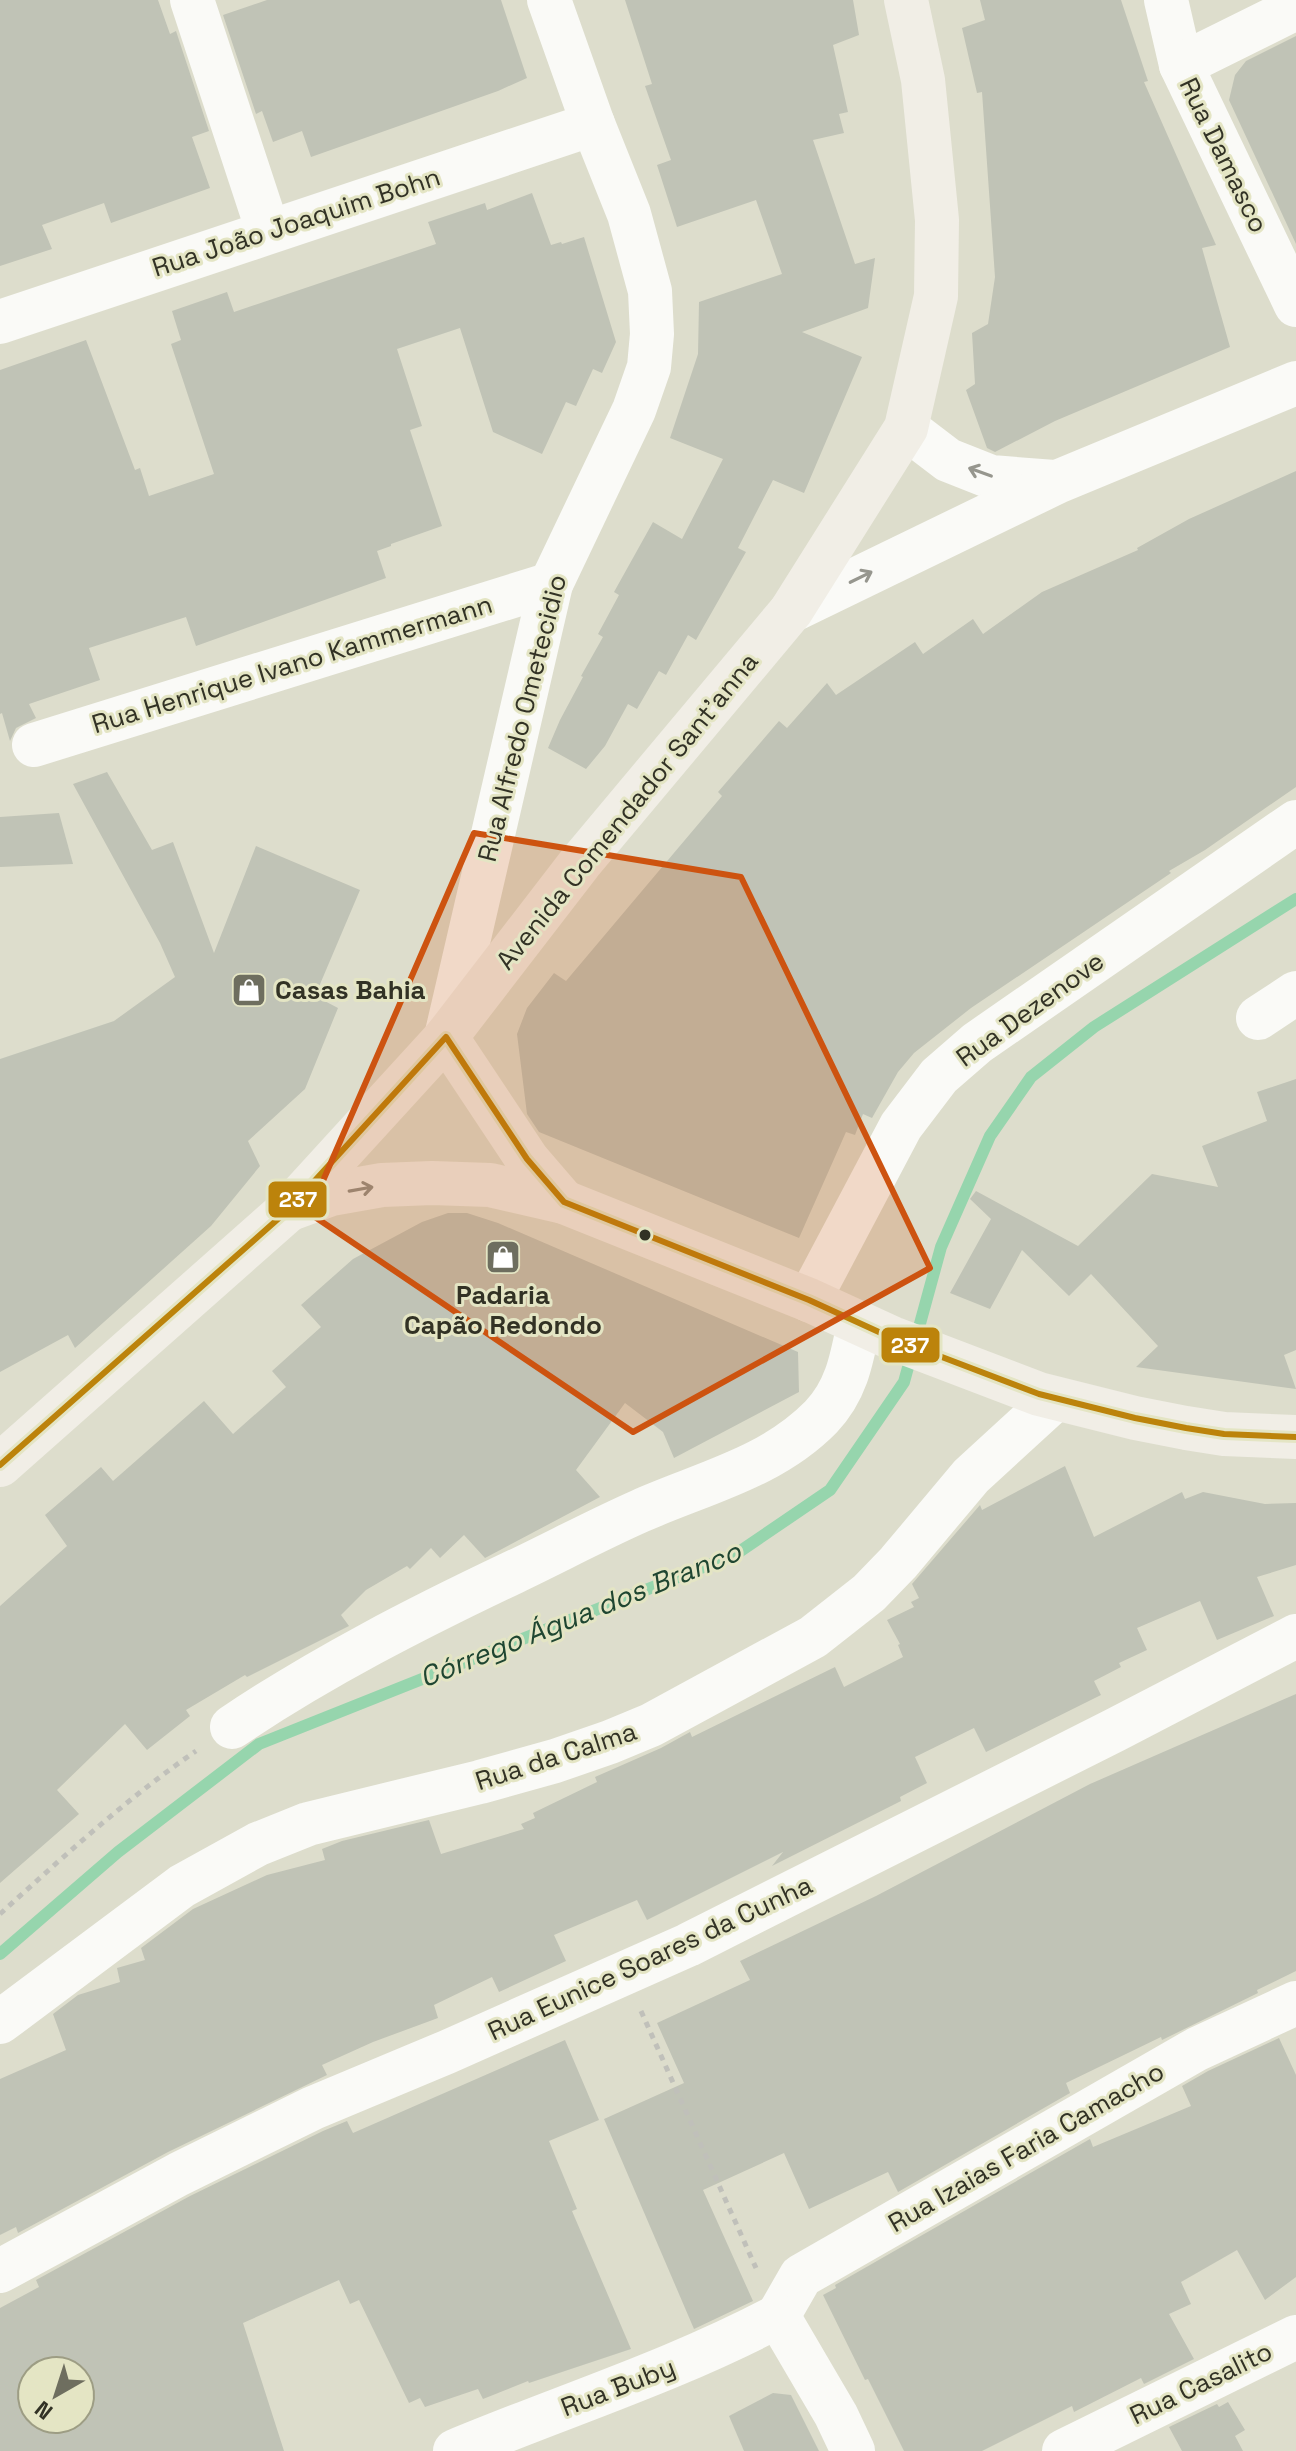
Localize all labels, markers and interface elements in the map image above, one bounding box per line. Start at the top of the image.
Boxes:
street label: Rua Damasco [1172,72,1276,238]
street label: Rua João Joaquim Bohn [148,159,444,285]
one-way arrow [968,464,993,478]
one-way arrow [848,569,872,584]
street label: Rua Alfredo Ometecidio [470,571,574,865]
street label: Rua Henrique Ivano Kammermann [88,587,496,741]
street label: Avenida Comendador Sant'anna [488,645,766,977]
street label: Rua Dezenove [949,944,1111,1074]
shop icon: Casas Bahia [230,971,268,1009]
place label: Casas Bahia [275,973,426,1007]
line badge: 237 [267,1180,328,1219]
one-way arrow [348,1180,373,1195]
text: 237 [279,1185,317,1213]
unlabelled marker [637,1227,653,1243]
shop icon: Padaria Capão Redondo [484,1238,522,1276]
place label: Padaria Capão Redondo [404,1278,602,1342]
line badge: 237 [880,1326,941,1364]
text: 237 [891,1331,929,1359]
water label: Córrego Água dos Branco [414,1533,747,1695]
street label: Rua da Calma [471,1714,641,1798]
street label: Rua Eunice Soares da Cunha [482,1868,818,2048]
street label: Rua Izaias Faria Camacho [882,2054,1170,2240]
street label: Rua Casalito [1124,2334,1278,2432]
street label: Rua Buby [556,2350,680,2424]
north arrow [16,2355,96,2435]
text: N [29,2395,58,2426]

